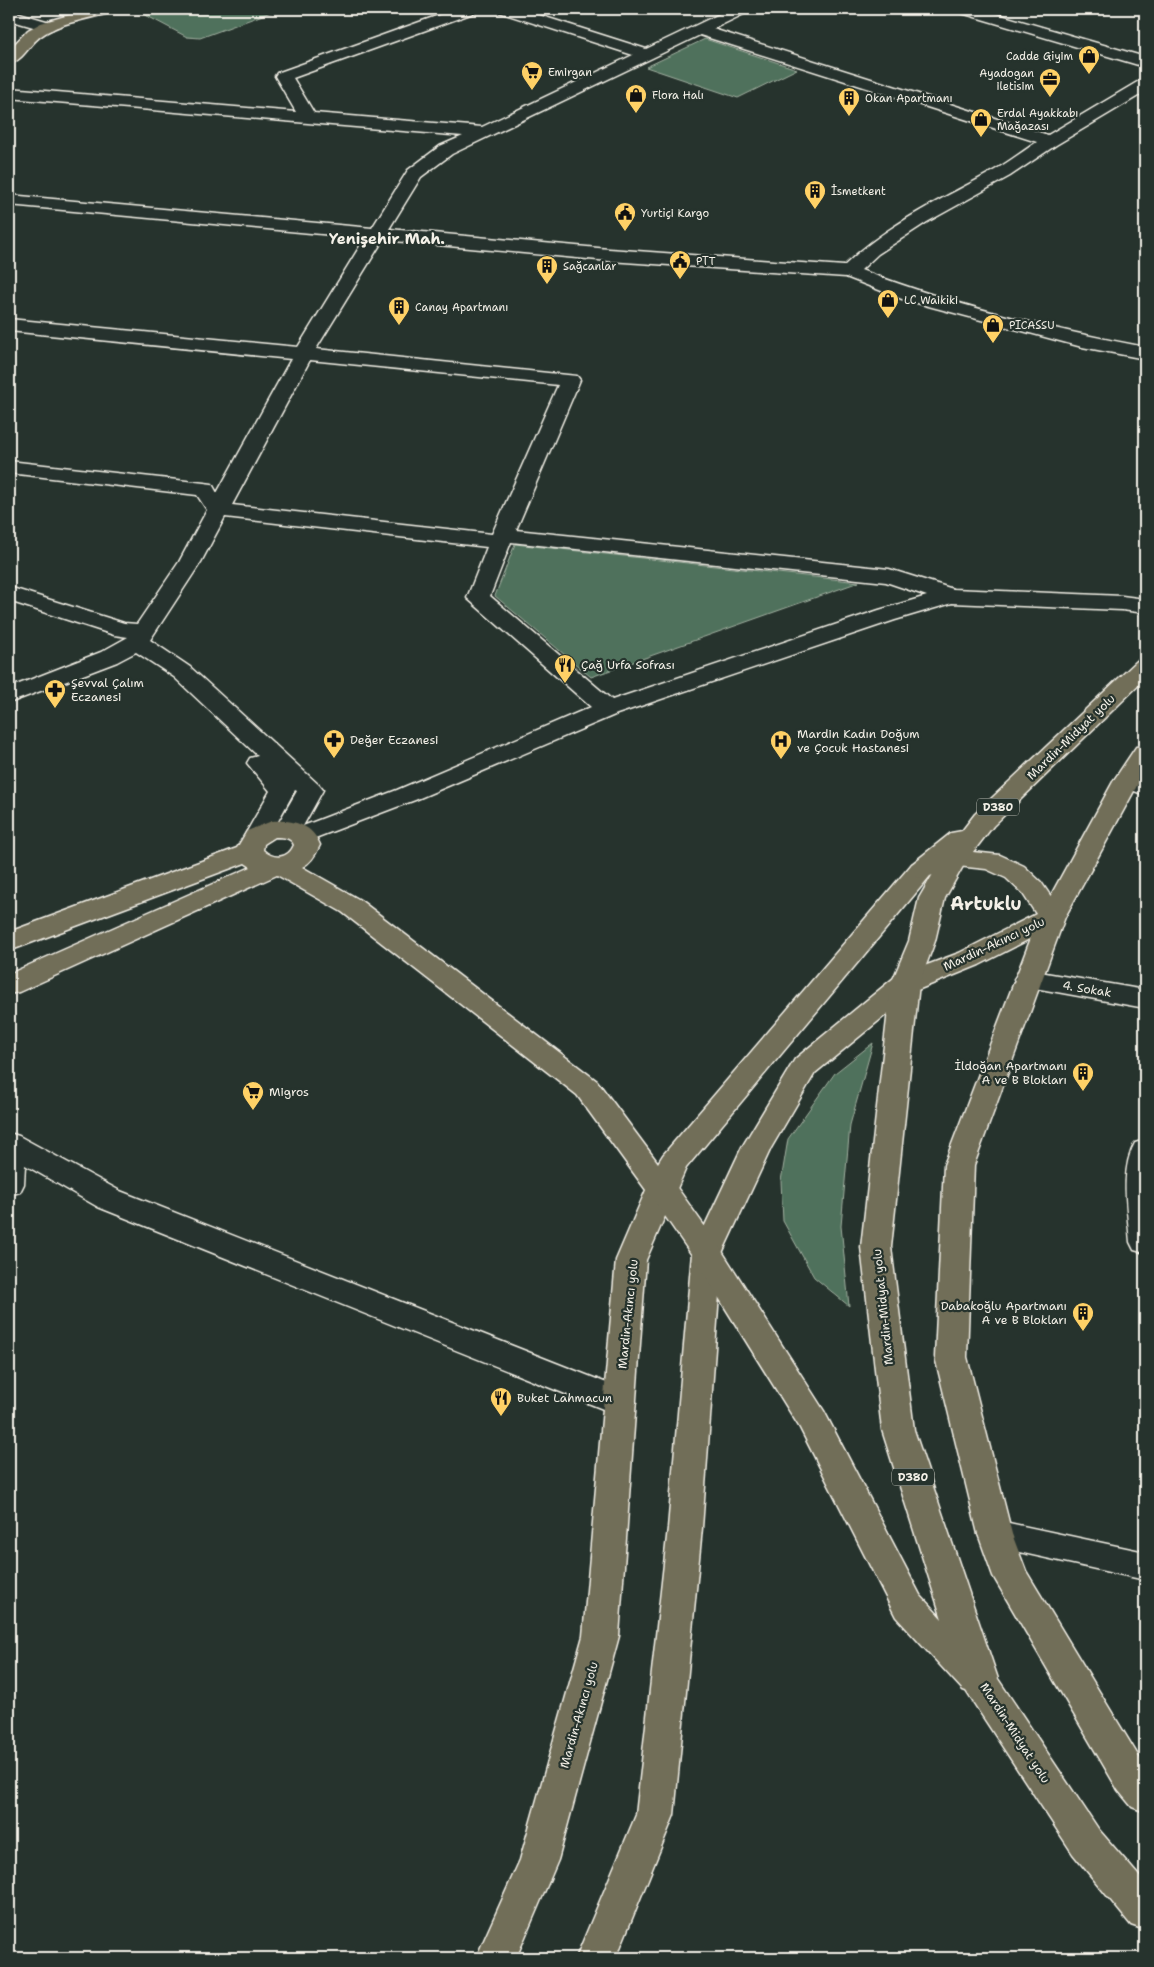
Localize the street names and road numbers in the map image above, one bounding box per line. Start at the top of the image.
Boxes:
street label: Mardin-Midyat yolu [1023,691,1119,783]
road number: D380 [977,799,1019,816]
street label: Mardin-Akıncı yolu [941,913,1047,975]
street label: 4. Sokak [1061,977,1113,1001]
street label: Mardin-Midyat yolu [869,1248,897,1366]
street label: Mardin-Akıncı yolu [614,1258,642,1370]
road number: D380 [892,1468,934,1485]
street label: Mardin-Akıncı yolu [556,1660,602,1770]
street label: Mardin-Midyat yolu [977,1680,1054,1786]

